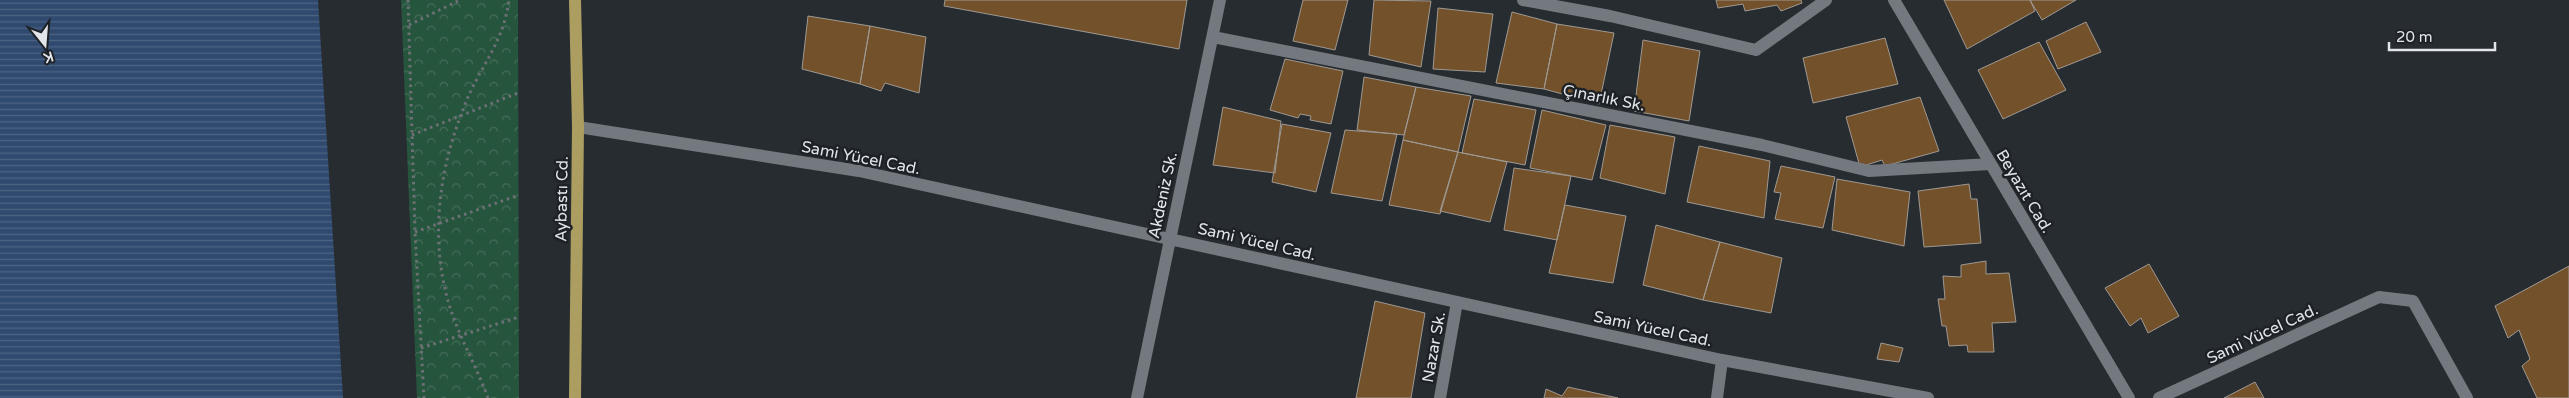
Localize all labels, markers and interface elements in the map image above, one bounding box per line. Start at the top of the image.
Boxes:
north arrow [20,20,70,70]
scale bar [2389,20,2495,52]
text: 20 m [2396,28,2433,46]
text: K [41,47,56,67]
street label: Çınarlık Sk. [1561,80,1647,116]
street label: Sami Yücel Cad. [800,137,922,179]
street label: Beyazıt Cad. [1991,146,2057,237]
street label: Akdeniz Sk. [1144,150,1182,240]
street label: Aybastı Cd. [551,156,573,242]
street label: Sami Yücel Cad. [1196,219,1318,265]
street label: Sami Yücel Cad. [2204,299,2321,368]
street label: Sami Yücel Cad. [1592,307,1714,351]
street label: Nazar Sk. [1418,310,1450,384]

